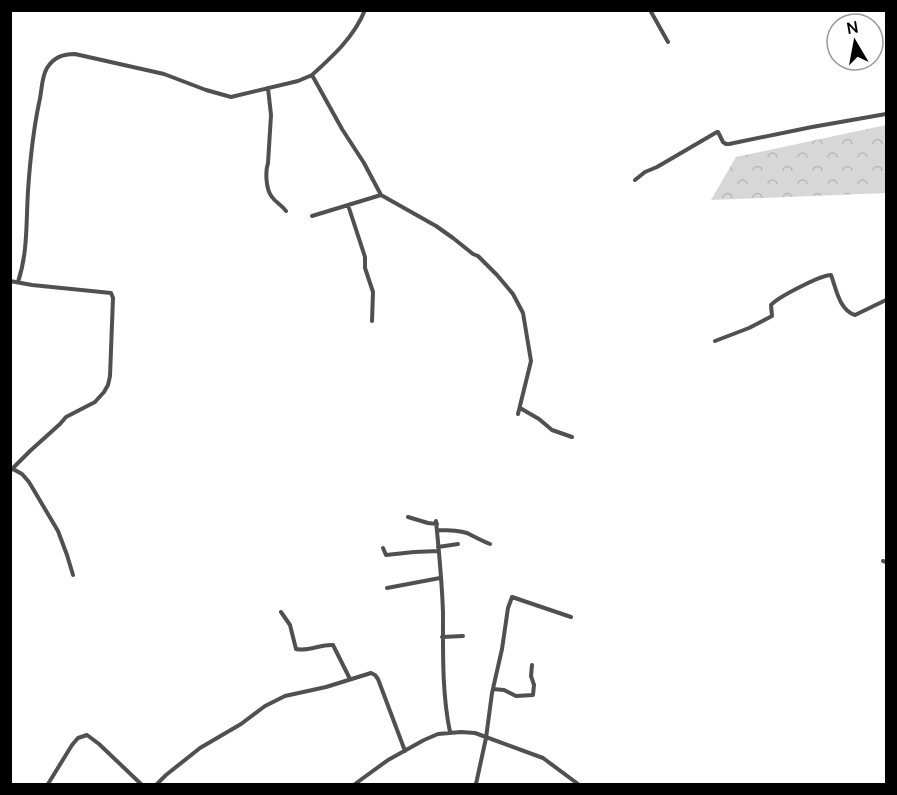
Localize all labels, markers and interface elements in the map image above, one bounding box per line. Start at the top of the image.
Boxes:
north arrow [825,12,885,72]
text: N [845,15,860,39]

